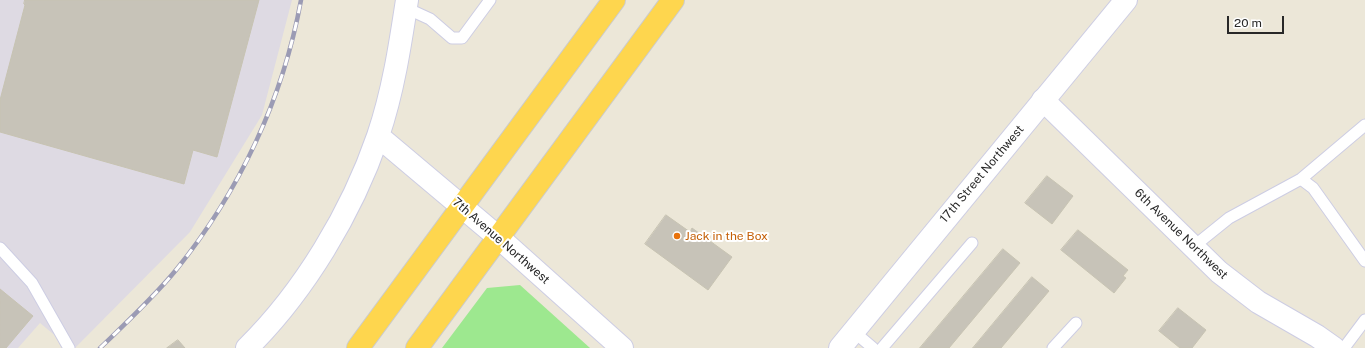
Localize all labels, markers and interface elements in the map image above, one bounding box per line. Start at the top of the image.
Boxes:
scale bar [1229,8,1286,34]
text: 20 m [1234,16,1262,30]
street label: 17th Street Northwest [937,122,1027,226]
street label: 6th Avenue Northwest [1131,186,1231,282]
street label: 7th Avenue Northwest [449,195,553,287]
place label: Jack in the Box [685,229,768,243]
marker: Jack in the Box [672,231,682,241]

